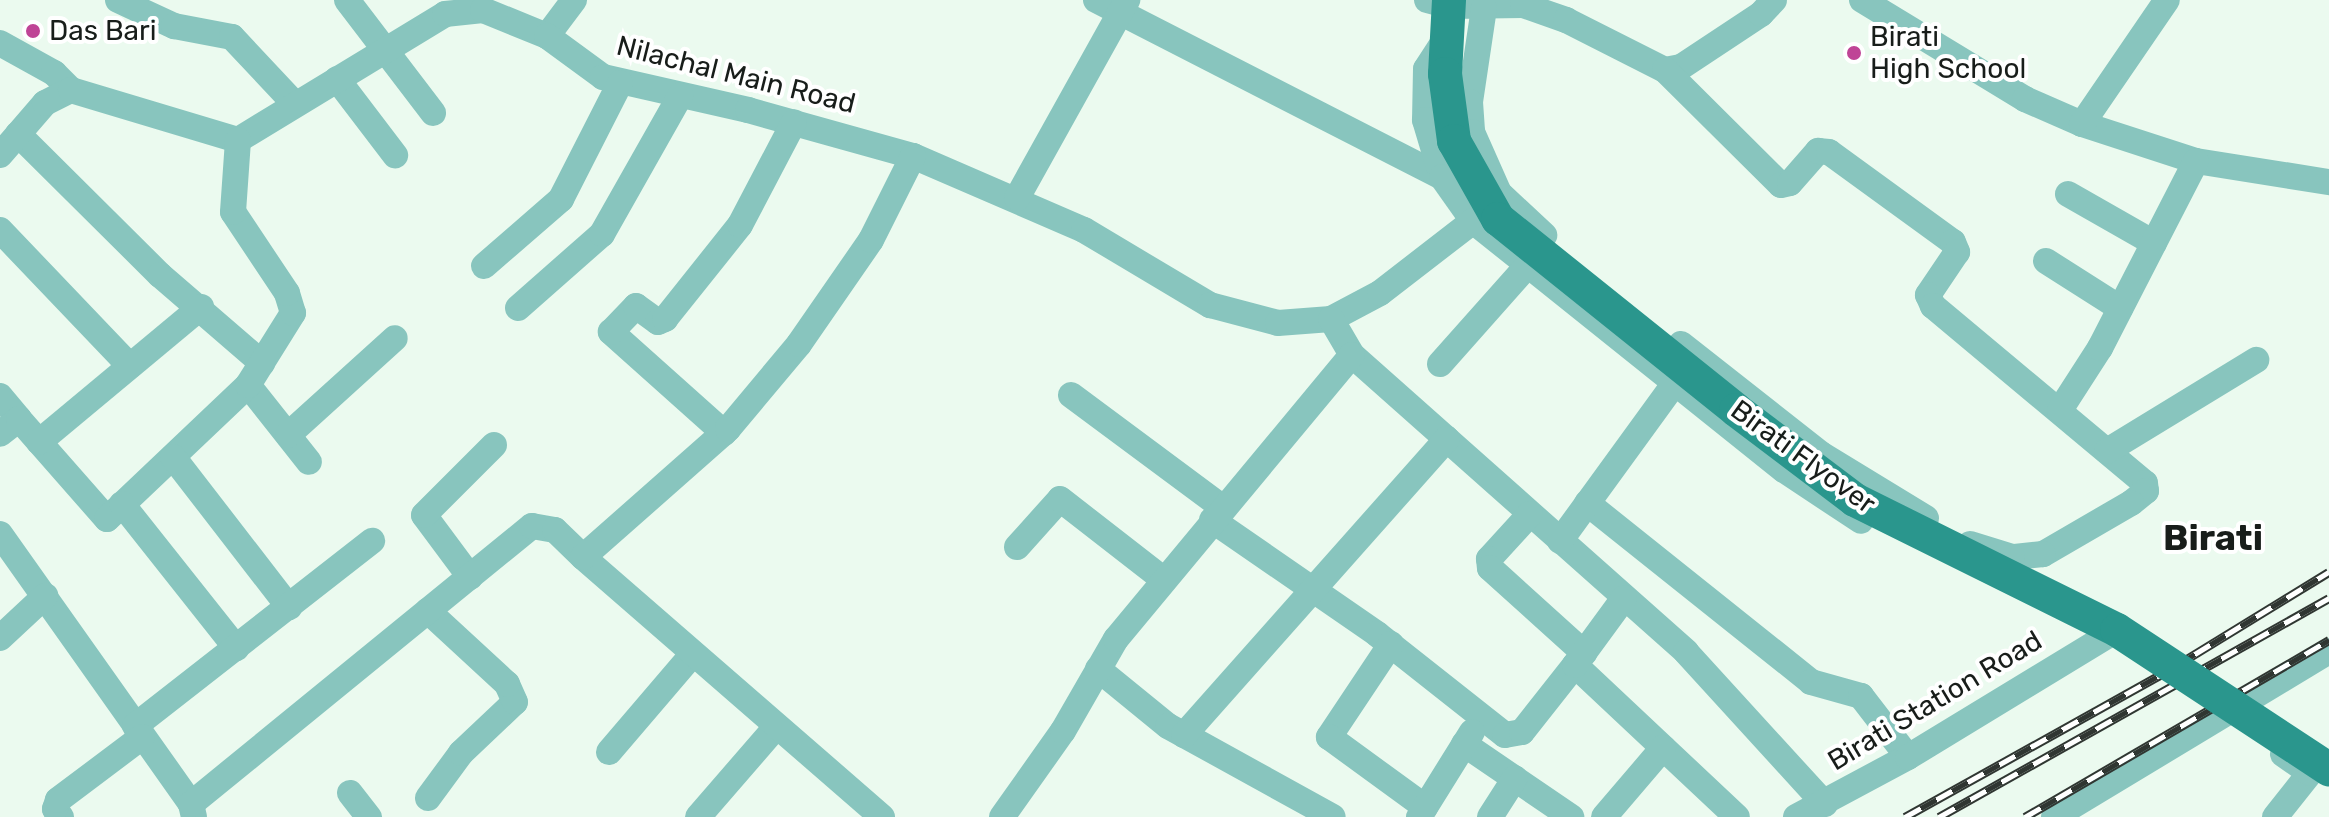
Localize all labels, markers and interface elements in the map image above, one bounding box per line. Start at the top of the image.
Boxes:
place label: Das Bari [49,14,156,48]
place label: Birati High School [1870,20,2026,86]
marker: Das Bari [24,22,42,40]
street label: Nilachal Main Road [613,29,859,121]
marker: Birati High School [1845,44,1863,62]
street label: Birati Flyover [1724,393,1882,521]
district label: Birati [2163,516,2263,560]
street label: Birati Station Road [1822,624,2048,778]

